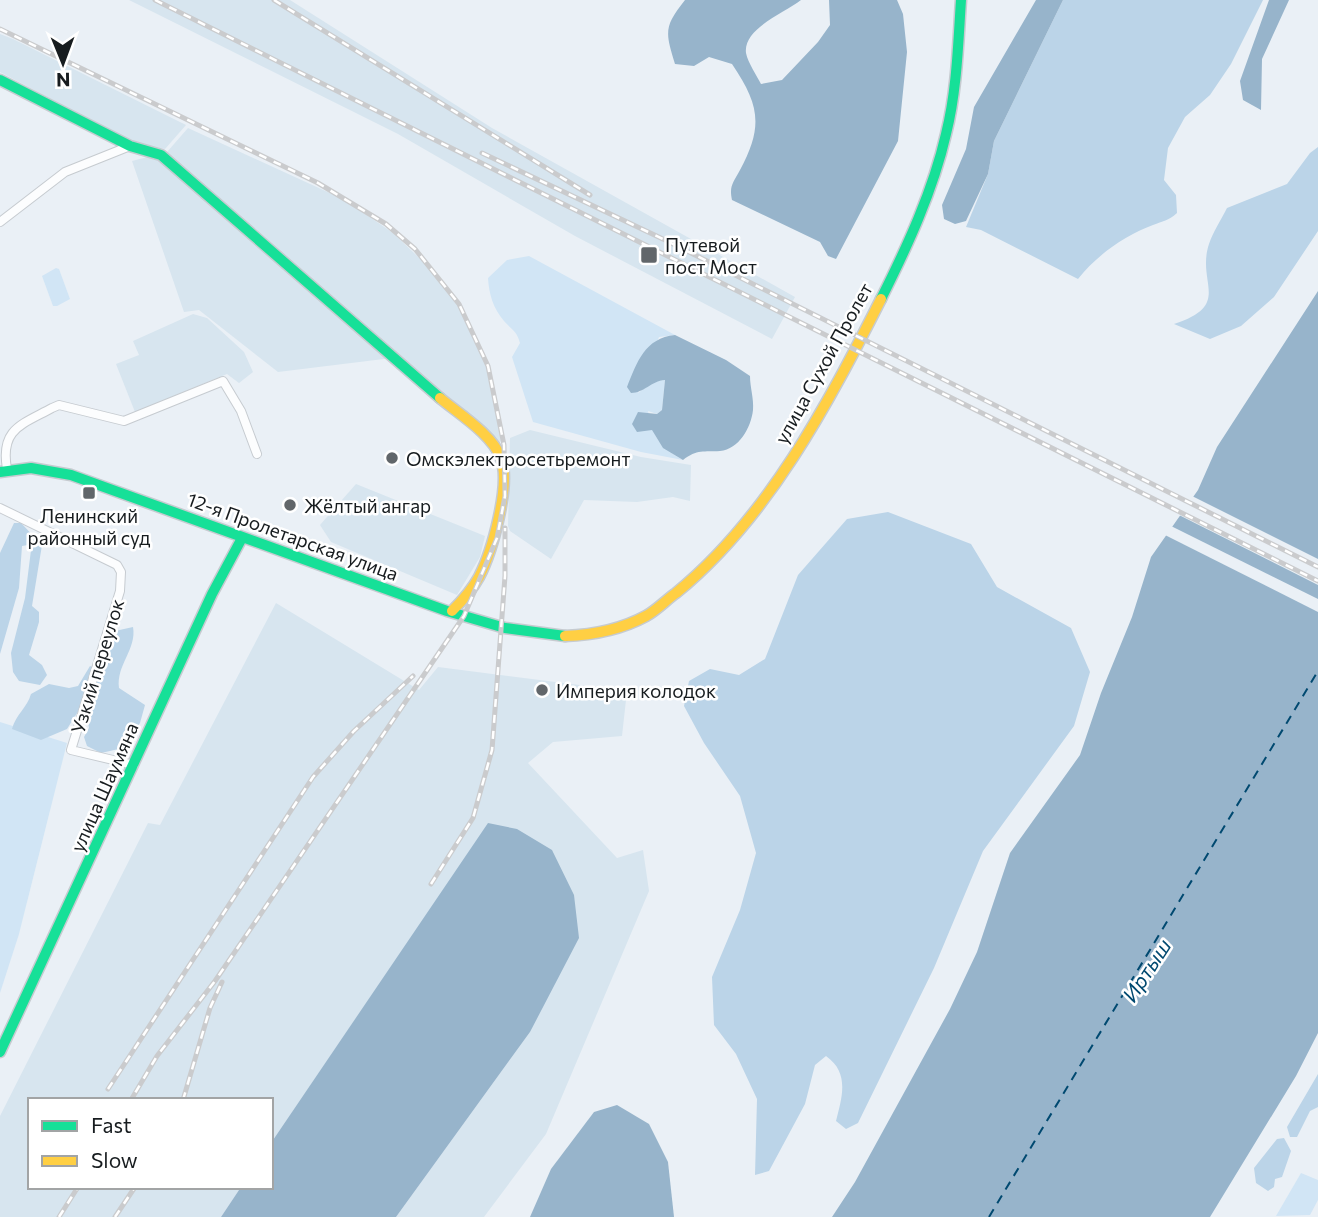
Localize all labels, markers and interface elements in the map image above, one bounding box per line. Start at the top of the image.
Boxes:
north arrow [28,28,98,98]
text: N [56,69,71,92]
place label: Путевой пост Мост [665,233,757,278]
marker: Путевой пост Мост [639,245,659,265]
street label: улица Сухой Пролет [769,279,877,447]
place label: Омскэлектросетьремонт [406,447,630,470]
marker: Омскэлектросетьремонт [384,450,400,466]
marker: Ленинский районный суд [81,485,97,501]
street label: 12-я Пролетарская улица [184,487,402,585]
place label: Жёлтый ангар [304,494,431,517]
marker: Жёлтый ангар [282,497,298,513]
place label: Ленинский районный суд [28,504,150,549]
street label: Узкий переулок [66,596,128,736]
place label: Империя колодок [556,679,716,702]
marker: Империя колодок [534,682,550,698]
street label: улица Шаумяна [65,719,143,855]
water label: Иртыш [1116,934,1176,1006]
legend [28,1098,273,1189]
text: Fast [91,1112,132,1137]
text: Slow [91,1147,138,1172]

